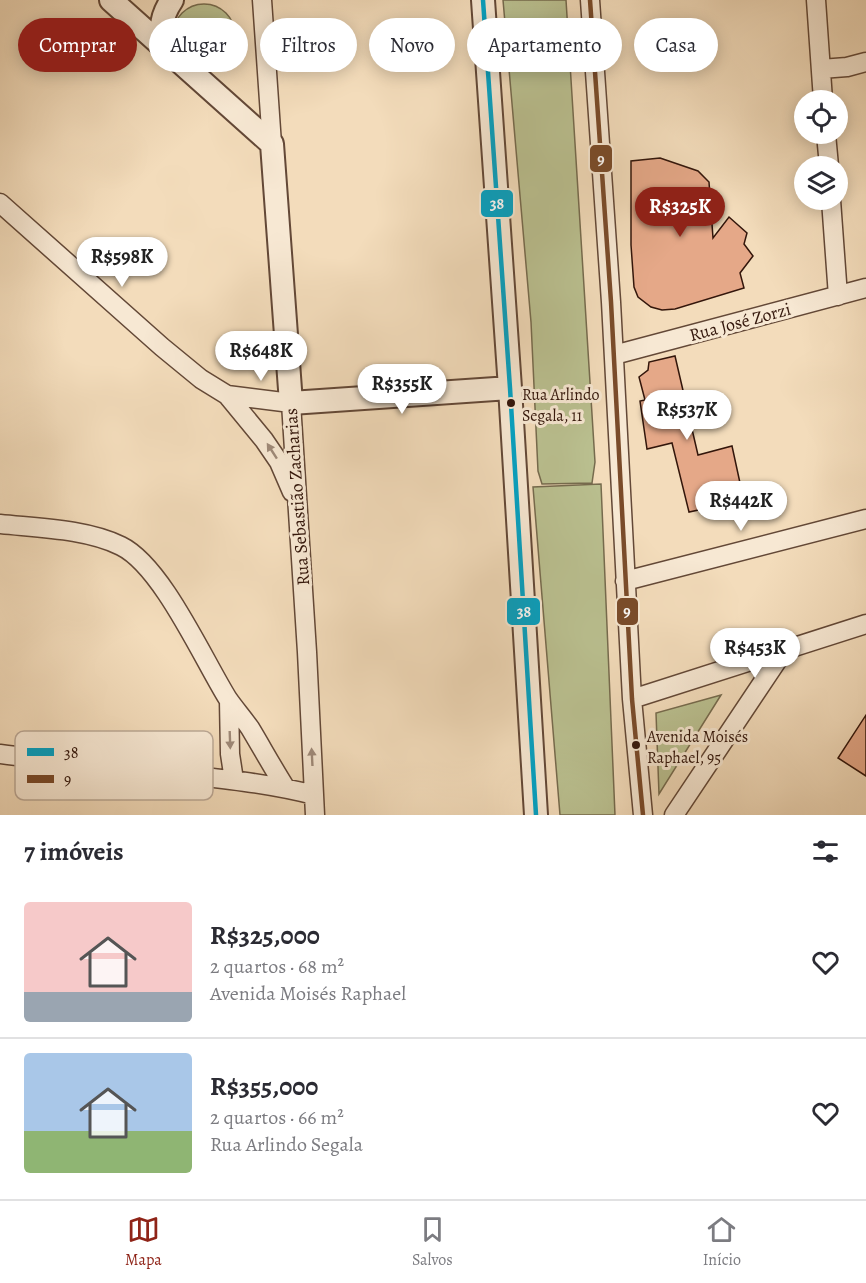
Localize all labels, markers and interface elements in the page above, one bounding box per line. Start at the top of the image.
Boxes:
chip: Comprar [18,18,137,72]
chip: Alugar [149,18,248,72]
chip: Filtros [260,18,357,72]
chip: Novo [369,18,455,72]
chip: Apartamento [467,18,622,72]
chip: Casa [634,18,718,72]
map controls [794,90,848,210]
button: locate [794,90,848,144]
line badge: 9 [589,144,613,173]
text: 9 [597,149,605,171]
button: layers [794,156,848,210]
pin: R$325K [631,187,729,238]
line badge: 38 [480,189,514,218]
text: 38 [490,193,505,215]
text: R$325K [649,193,711,220]
pin: R$598K [73,237,171,288]
text: R$598K [91,243,153,270]
street label: Rua José Zorzi [687,297,793,347]
pin: R$648K [212,331,310,382]
text: R$648K [229,337,293,364]
pin: R$355K [353,364,451,415]
text: R$355K [372,370,432,397]
place label: Rua Arlindo Segala, 11 [522,384,600,427]
pin: R$537K [638,390,736,441]
text: R$537K [657,396,717,423]
marker: Rua Arlindo Segala, 11 [505,397,517,409]
street label: Rua Sebastião Zacharias [279,407,315,587]
one-way arrow [266,443,277,460]
pin: R$442K [692,481,790,532]
text: R$442K [709,487,773,514]
line badge: 38 [506,597,541,626]
line badge: 9 [616,597,639,626]
text: 38 [517,601,532,623]
text: 9 [623,601,631,623]
pin: R$453K [706,628,804,679]
text: R$453K [724,634,786,661]
place label: Avenida Moisés Raphael, 95 [646,726,748,769]
one-way arrow [225,730,235,749]
legend [15,731,213,800]
marker: Avenida Moisés Raphael, 95 [630,739,642,751]
text: 38 [64,742,78,764]
one-way arrow [308,747,317,766]
text: 9 [64,769,71,791]
text: 7 imóveis [24,834,124,869]
icon: filters [809,835,842,868]
text: R$325,000 [210,918,320,953]
icon: home [72,926,144,998]
icon: heart [809,946,842,979]
text: 2 quartos · 68 m² [210,953,344,980]
text: Avenida Moisés Raphael [210,980,406,1007]
text: R$355,000 [210,1069,318,1104]
icon: home [72,1077,144,1149]
icon: heart [809,1097,842,1130]
text: 2 quartos · 66 m² [210,1104,344,1131]
text: Rua Arlindo Segala [210,1131,363,1158]
tab: Mapa [125,1213,162,1271]
tab: Salvos [412,1213,453,1271]
tab: Início [703,1213,741,1271]

